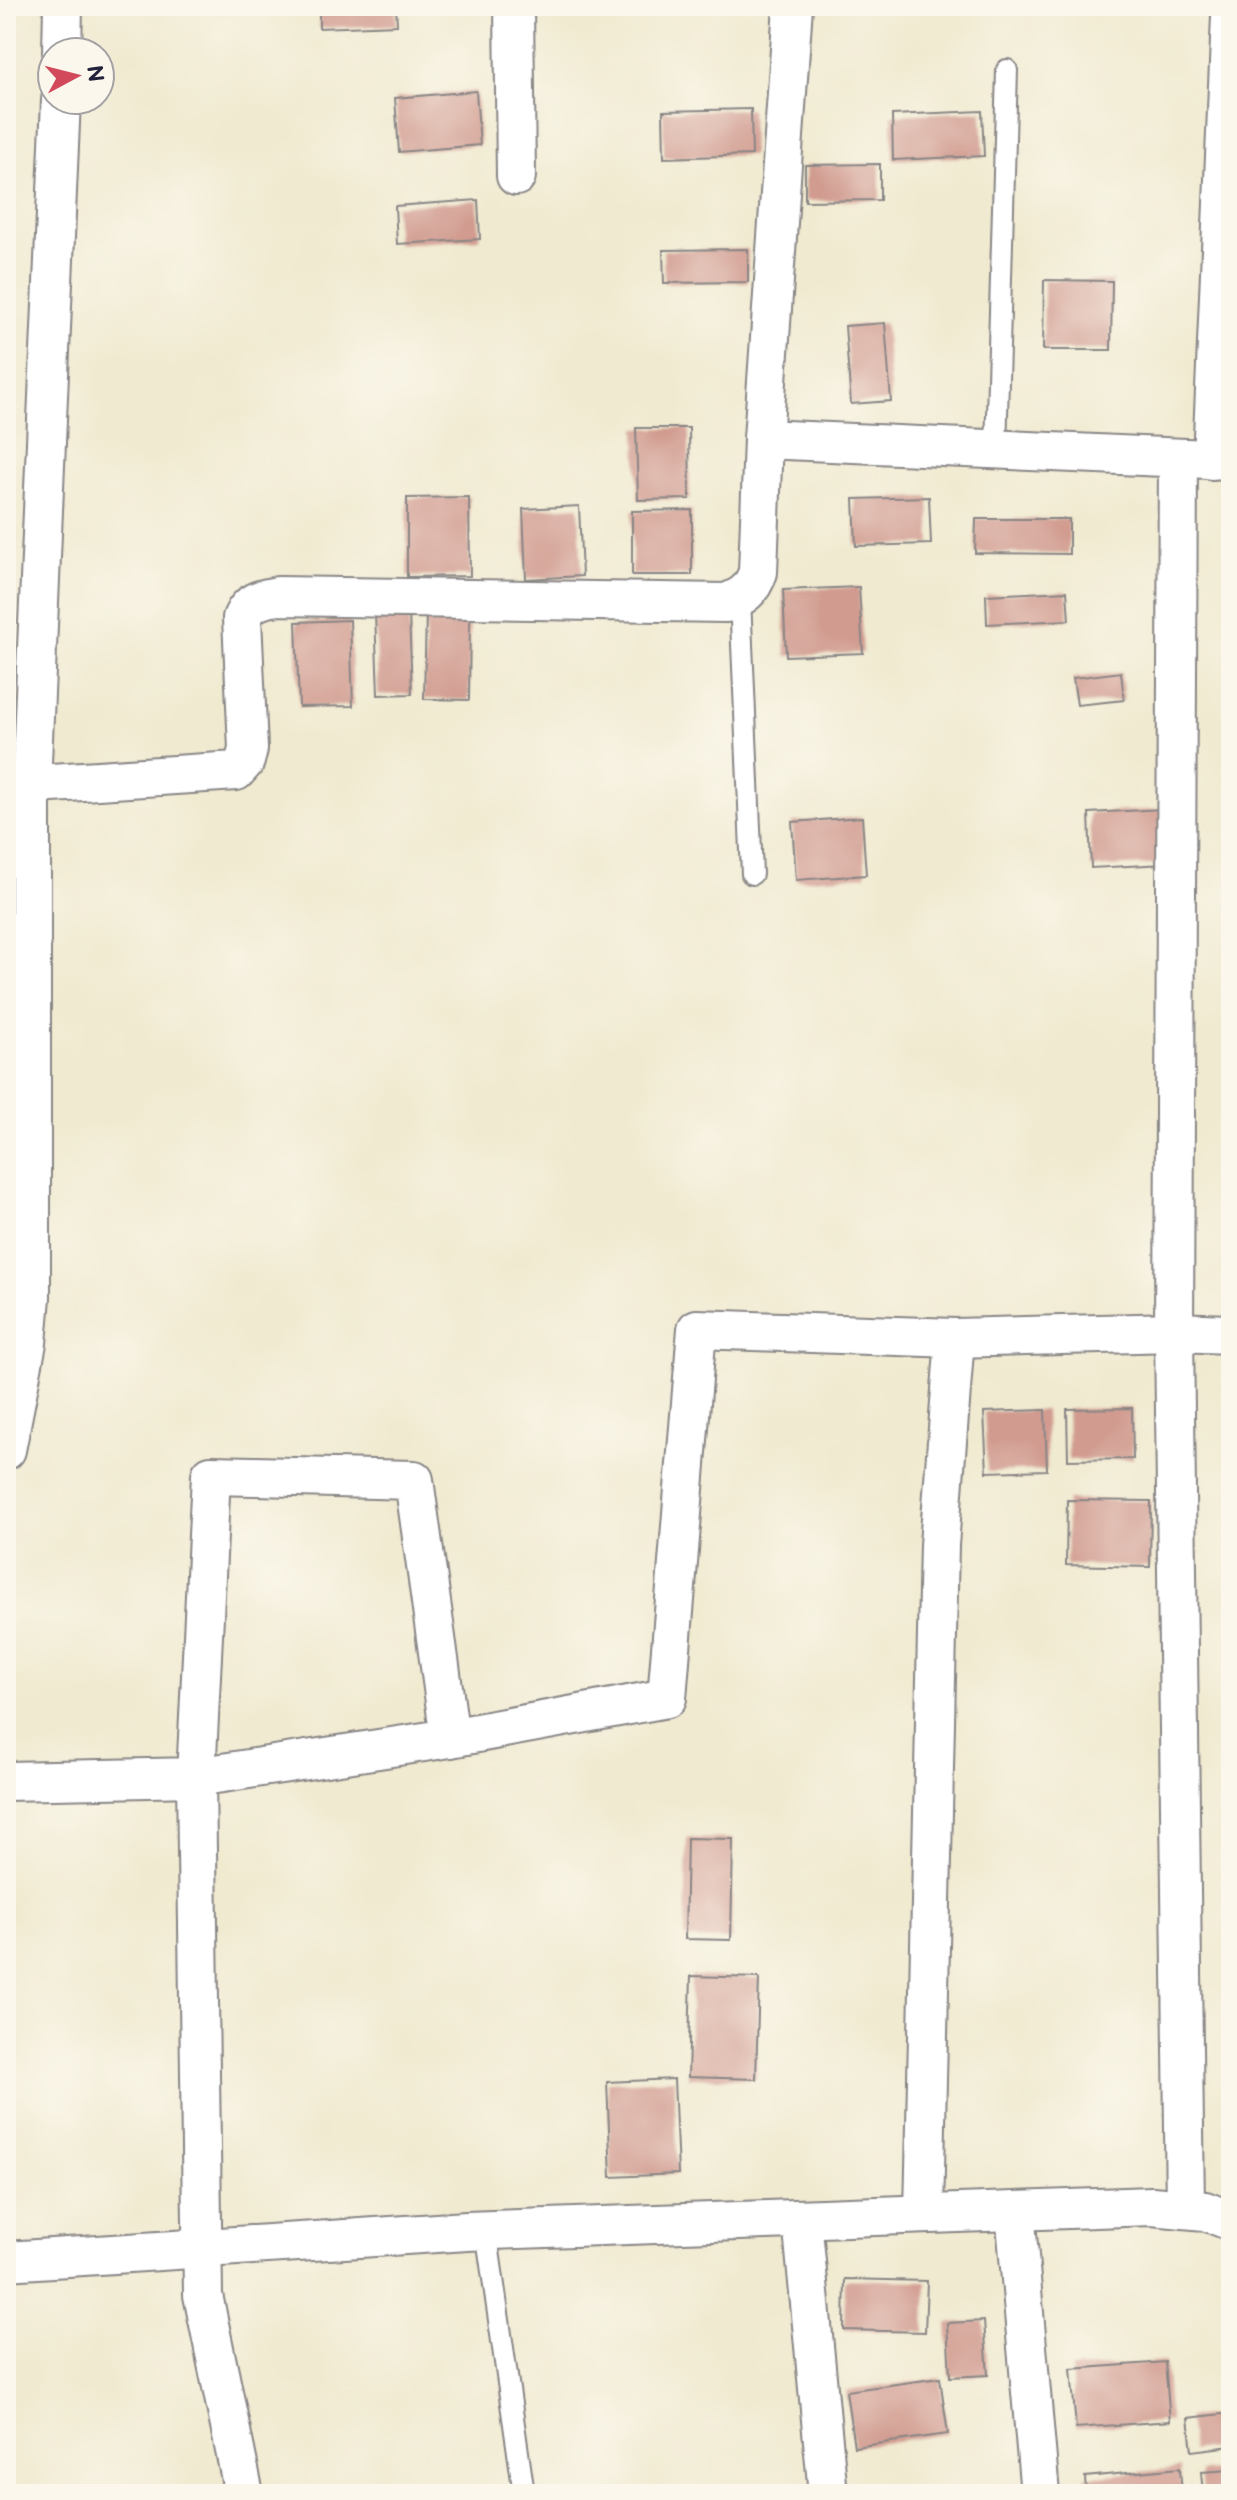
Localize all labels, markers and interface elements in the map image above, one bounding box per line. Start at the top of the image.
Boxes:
north arrow [36,36,116,116]
text: N [80,64,109,84]

